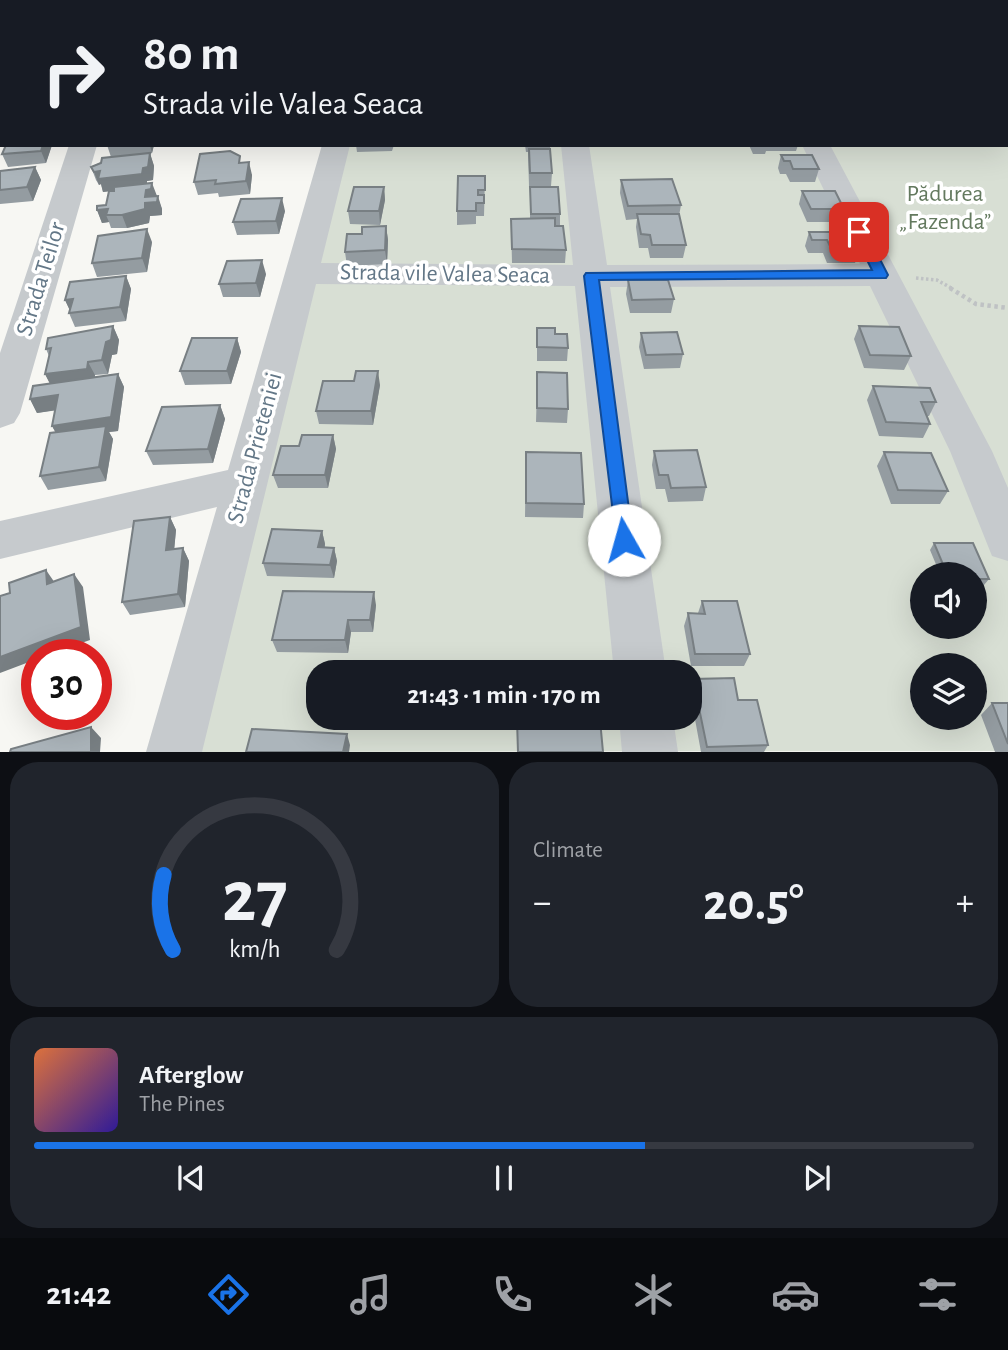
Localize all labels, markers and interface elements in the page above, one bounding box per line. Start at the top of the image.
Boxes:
icon: right [28,28,119,119]
text: 80 m [143,30,240,79]
text: Strada vile Valea Seaca [143,88,424,120]
park label: Pădurea „Fazenda” [899,182,991,234]
pin [829,202,889,262]
icon: arrive [840,213,878,251]
street label: Strada Teilor [12,219,70,339]
street label: Strada vile Valea Seaca [340,260,550,288]
street label: Strada Prieteniei [223,370,287,526]
position arrow [587,503,661,577]
map controls [910,562,987,730]
button: sound [910,562,987,639]
speed limit sign: 30 [21,639,112,730]
button: layers [910,653,987,730]
text: 21:43 · 1 min · 170 m [407,682,601,708]
text: Climate [533,839,603,862]
text: 27 [222,863,287,936]
text: 20.5° [703,877,804,929]
text: − [533,884,551,922]
text: + [956,884,974,922]
text: km/h [229,937,280,962]
text: Afterglow [139,1062,243,1088]
text: The Pines [139,1093,225,1116]
icon: previous [172,1159,210,1197]
icon: pause [485,1159,523,1197]
icon: next [798,1159,836,1197]
icon: directions [204,1270,253,1319]
icon: music [346,1270,395,1319]
icon: phone [488,1270,537,1319]
icon: climate [629,1270,678,1319]
icon: car [771,1270,820,1319]
icon: filters [913,1270,962,1319]
text: 21:42 [46,1278,111,1310]

